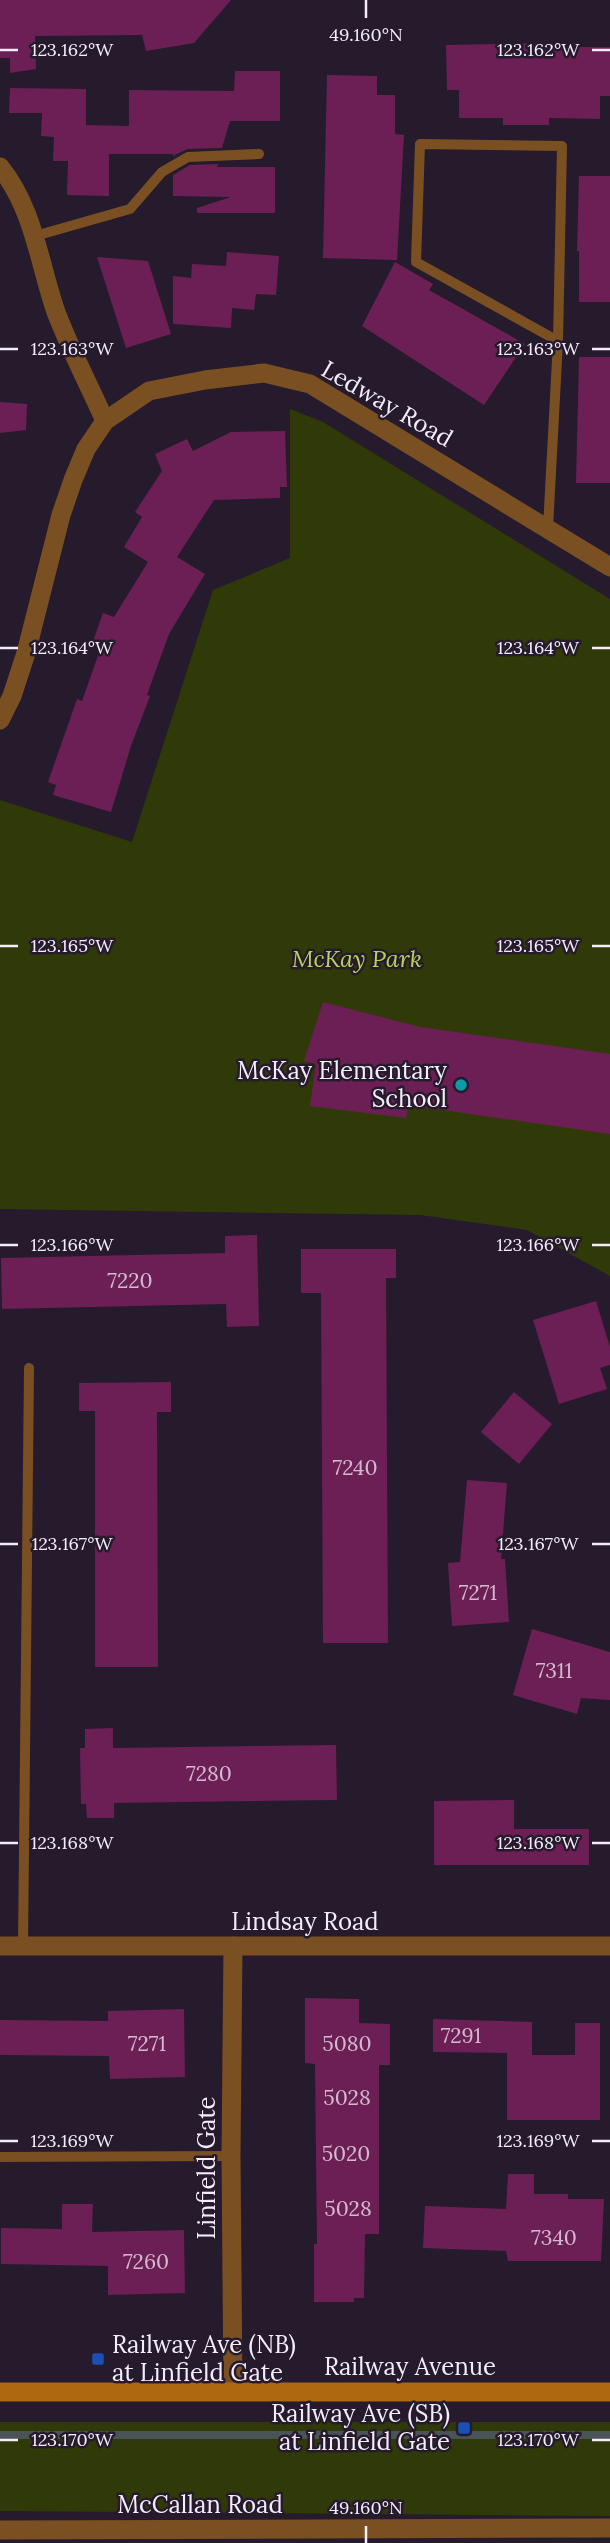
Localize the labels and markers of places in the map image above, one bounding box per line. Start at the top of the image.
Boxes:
place label: McKay Elementary School [237,1055,447,1114]
marker: McKay Elementary School [453,1077,469,1093]
place label: Railway Ave (NB) at Linfield Gate [112,2329,296,2388]
marker: Railway Ave (NB) at Linfield Gate [90,2351,106,2367]
place label: Railway Ave (SB) at Linfield Gate [271,2398,450,2457]
marker: Railway Ave (SB) at Linfield Gate [456,2420,472,2436]

